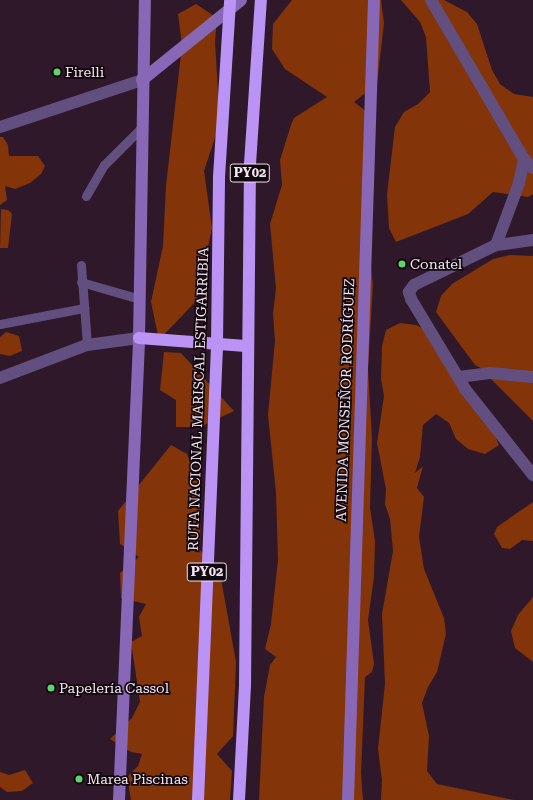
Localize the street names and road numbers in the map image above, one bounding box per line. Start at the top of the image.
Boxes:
road number: PY02 [229,162,271,184]
street label: RUTA NACIONAL MARISCAL ESTIGARRIBIA [184,247,212,551]
street label: AVENIDA MONSEÑOR RODRÍGUEZ [332,278,358,522]
road number: PY02 [186,561,228,583]

